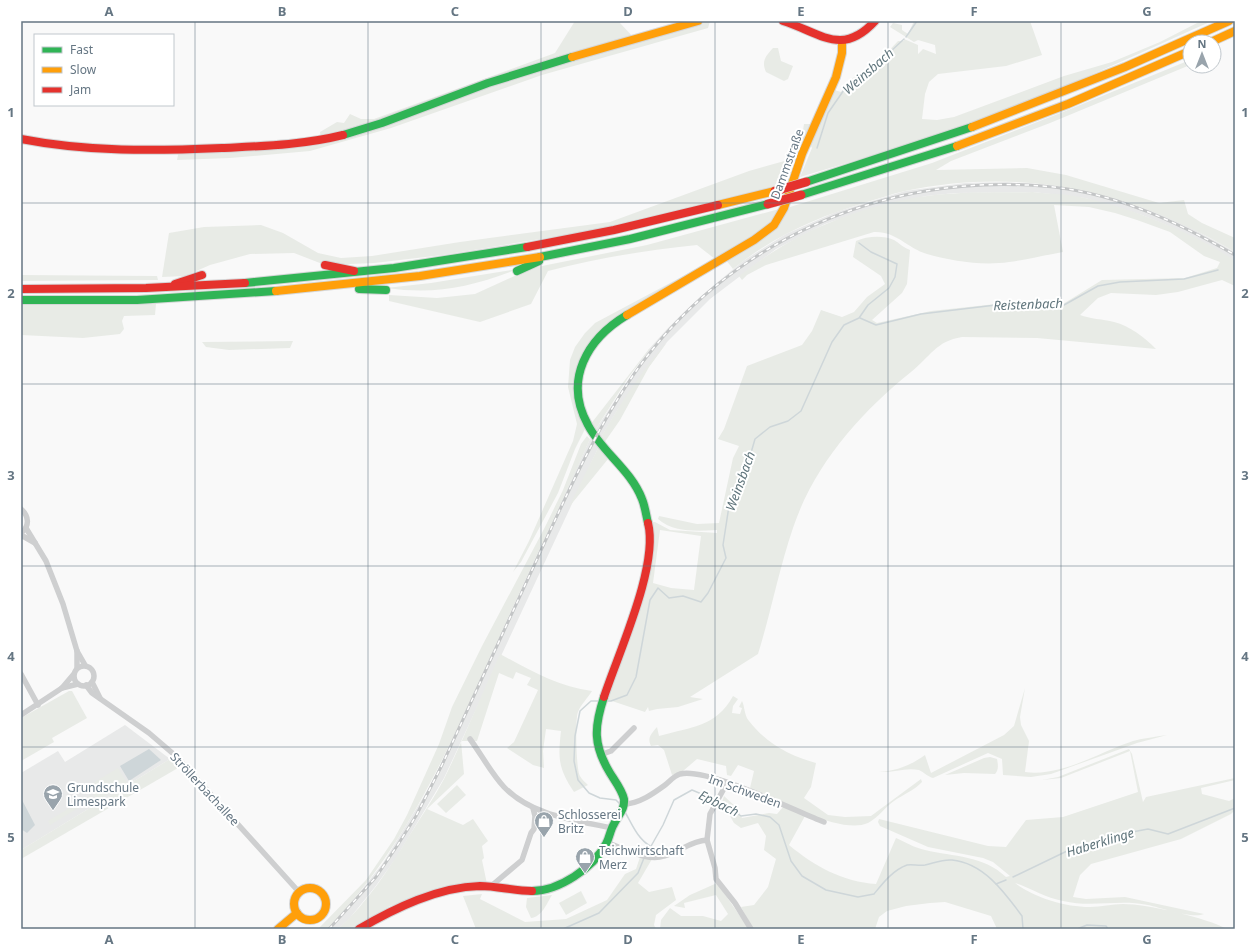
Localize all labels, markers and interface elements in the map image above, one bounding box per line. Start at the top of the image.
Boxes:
text: A [105,2,114,20]
text: B [278,2,286,20]
text: C [451,2,459,20]
text: D [623,2,633,20]
text: E [797,2,805,20]
text: F [970,2,978,20]
text: G [1142,2,1152,20]
legend [34,34,174,106]
north arrow [1182,34,1222,74]
text: N [1198,36,1206,51]
text: Fast [70,41,94,58]
water label: Weinsbach [839,44,897,98]
text: Slow [70,61,97,78]
text: Jam [69,81,91,98]
text: 1 [7,103,15,121]
text: 1 [1241,103,1249,121]
street label: Dammstraße [766,126,808,202]
text: 2 [7,284,15,302]
text: 2 [1241,284,1249,302]
water label: Reistenbach [993,294,1063,314]
water label: Weinsbach [721,449,759,513]
text: 3 [7,466,15,484]
text: 3 [1241,466,1249,484]
text: 4 [7,647,15,665]
text: 4 [1241,647,1249,665]
street label: Ströllerbachallee [167,749,244,830]
street label: Im Schweden [706,770,784,812]
place label: Grundschule Limespark [67,779,139,810]
school or university icon: Grundschule Limespark [42,783,64,811]
water label: Epbach [696,786,742,820]
place label: Schlosserei Britz [558,806,621,837]
shop icon: Schlosserei Britz [533,810,555,838]
water label: Haberklinge [1064,823,1137,861]
text: 5 [7,828,15,846]
text: 5 [1241,828,1249,846]
place label: Teichwirtschaft Merz [599,842,684,873]
shop icon: Teichwirtschaft Merz [574,846,596,874]
text: A [105,930,114,948]
text: B [278,930,286,948]
text: C [451,930,459,948]
text: D [623,930,633,948]
text: E [797,930,805,948]
text: F [970,930,978,948]
text: G [1142,930,1152,948]

